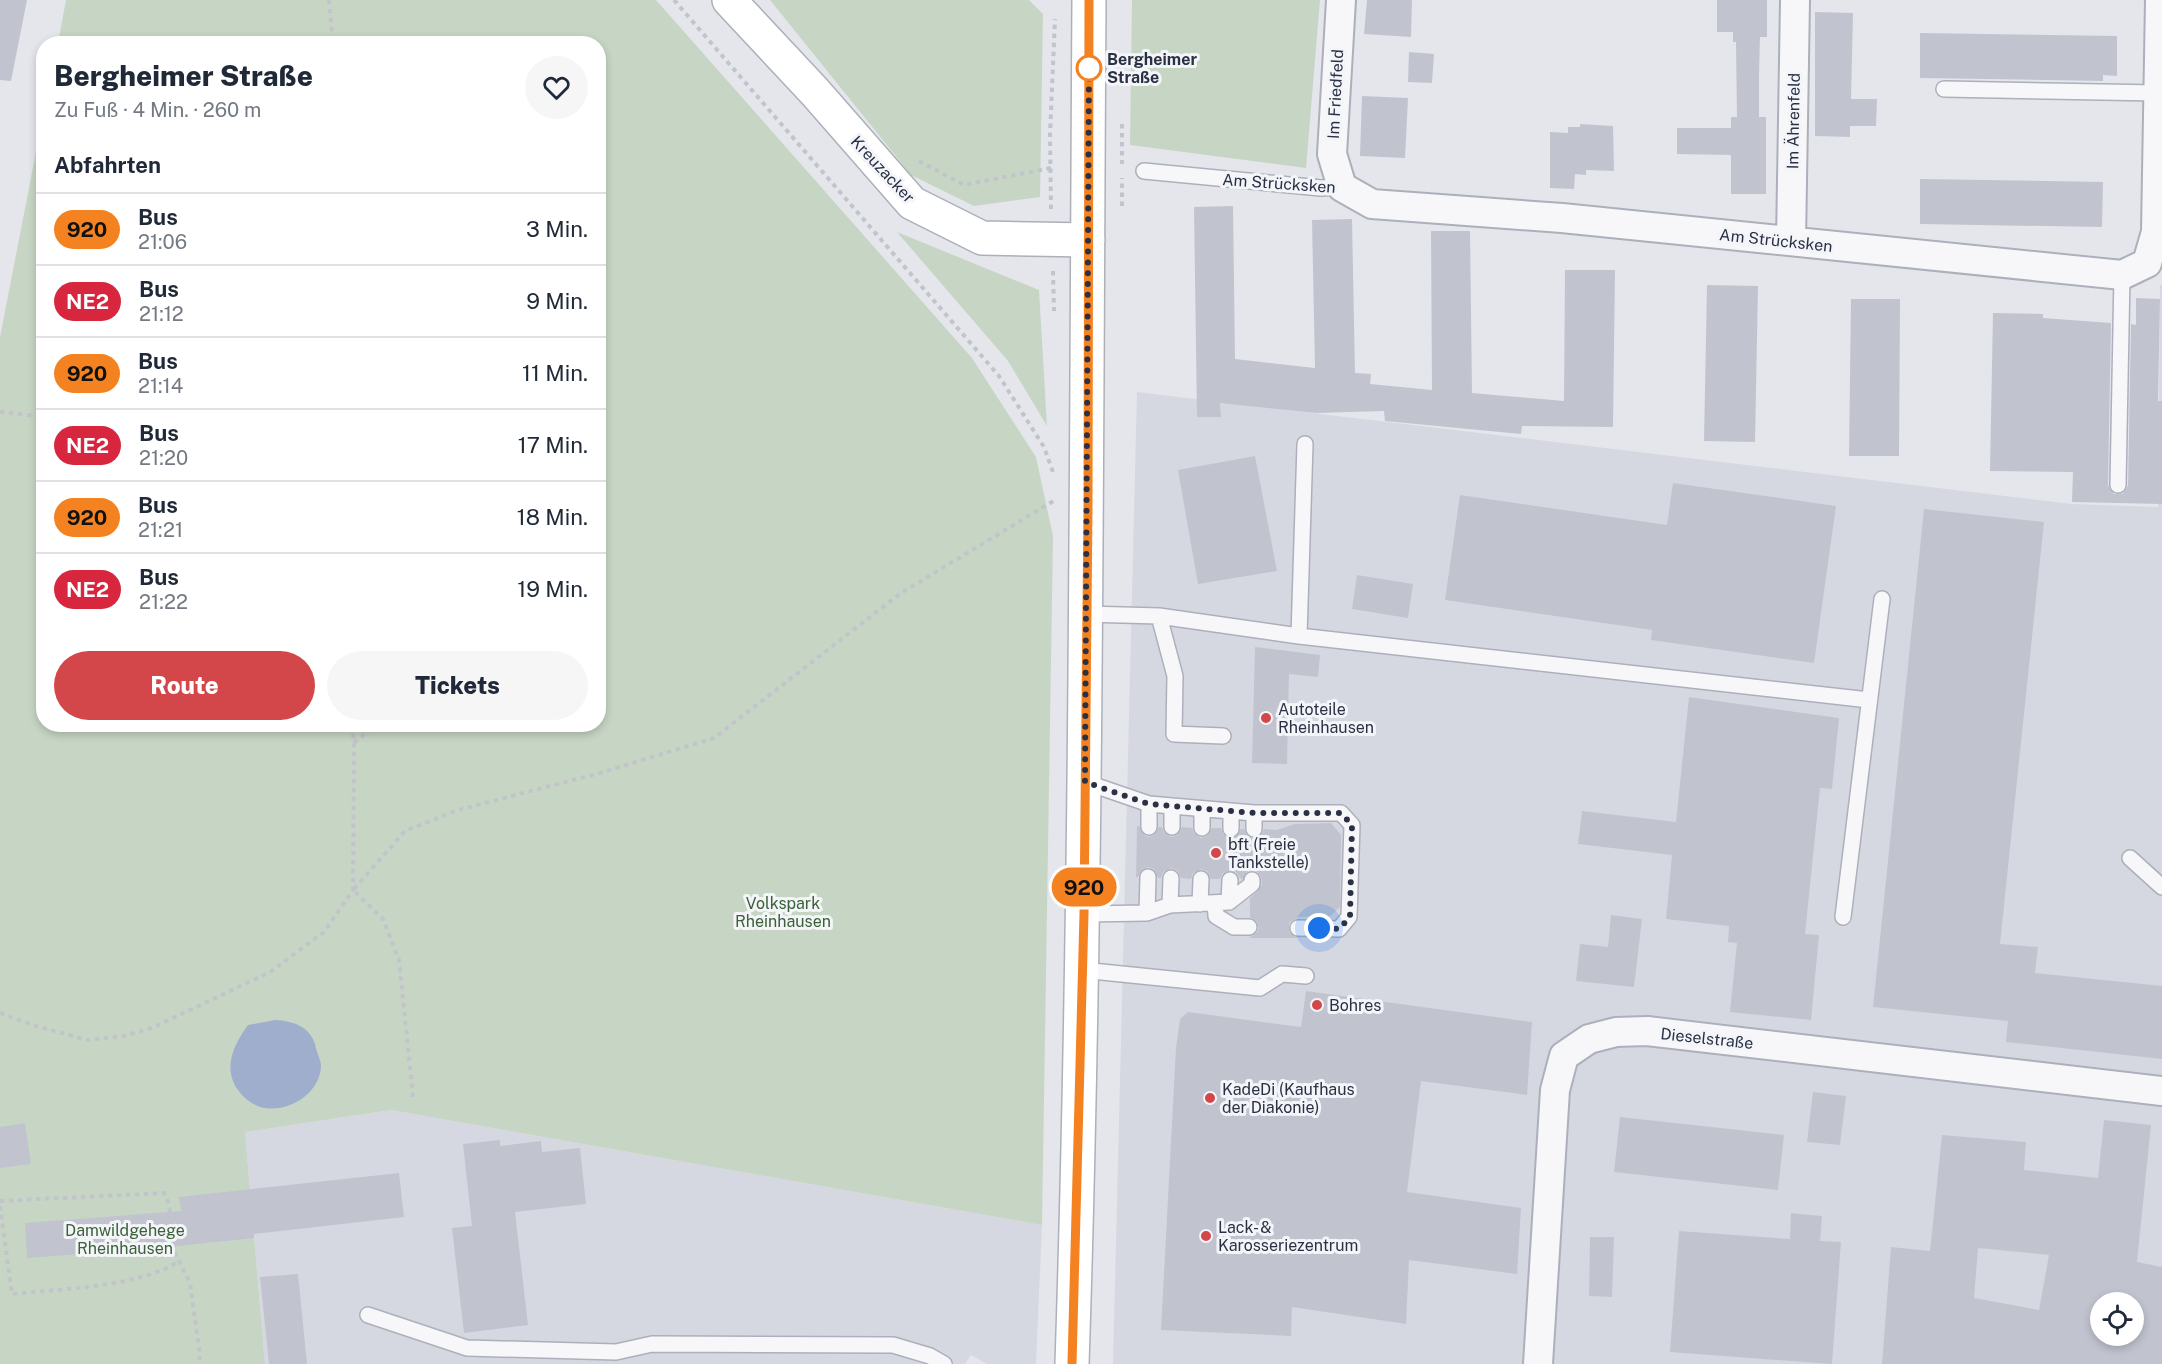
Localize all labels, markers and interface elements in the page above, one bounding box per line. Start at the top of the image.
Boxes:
street label: Im Friedfeld [1324,49,1347,139]
place label: Bergheimer Straße [1107,50,1197,87]
marker: Bergheimer Straße [1076,55,1102,81]
button: heart [525,56,588,119]
text: Bergheimer Straße [54,59,313,92]
street label: Im Ährenfeld [1782,73,1804,169]
text: Zu Fuß · 4 Min. · 260 m [54,98,261,122]
street label: Kreuzacker [847,132,918,207]
text: Abfahrten [54,152,161,178]
street label: Am Strücksken [1222,170,1336,197]
text: Bus [138,204,178,230]
text: 3 Min. [526,216,588,242]
text: 920 [67,217,107,242]
street label: Am Strücksken [1718,225,1833,256]
text: 21:06 [138,230,187,254]
text: Bus [139,276,179,302]
text: 9 Min. [526,288,588,314]
text: NE2 [66,289,109,314]
text: 21:12 [139,302,184,326]
text: Bus [138,348,178,374]
text: 11 Min. [522,360,588,386]
text: 920 [67,361,107,386]
text: 21:14 [138,374,183,398]
text: Bus [139,420,179,446]
text: 17 Min. [518,432,588,458]
text: NE2 [66,433,109,458]
text: 21:20 [139,446,188,470]
text: Bus [138,492,178,518]
text: 18 Min. [517,504,588,530]
text: 920 [67,505,107,530]
text: 21:21 [138,518,183,542]
text: Bus [139,564,179,590]
text: 19 Min. [517,576,588,602]
text: NE2 [66,577,109,602]
text: 21:22 [139,590,188,614]
button: Route [54,651,315,720]
button: Tickets [327,651,588,720]
place label: Autoteile Rheinhausen [1278,700,1374,737]
marker: Autoteile Rheinhausen [1259,711,1273,725]
place label: bft (Freie Tankstelle) [1228,835,1309,872]
marker: bft (Freie Tankstelle) [1209,846,1223,860]
line badge: 920 [1050,868,1118,906]
text: 920 [1064,875,1104,900]
park label: Volkspark Rheinhausen [735,894,831,931]
your location [1304,913,1334,943]
place label: Bohres [1329,996,1381,1015]
marker: Bohres [1310,998,1324,1012]
street label: Dieselstraße [1660,1024,1754,1053]
place label: KadeDi (Kaufhaus der Diakonie) [1222,1080,1355,1117]
marker: KadeDi (Kaufhaus der Diakonie) [1203,1091,1217,1105]
place label: Lack- & Karosseriezentrum [1218,1218,1358,1255]
park label: Damwildgehege Rheinhausen [65,1221,185,1258]
marker: Lack- & Karosseriezentrum [1199,1229,1213,1243]
map controls [2090,1292,2144,1346]
button: locate [2090,1292,2144,1346]

